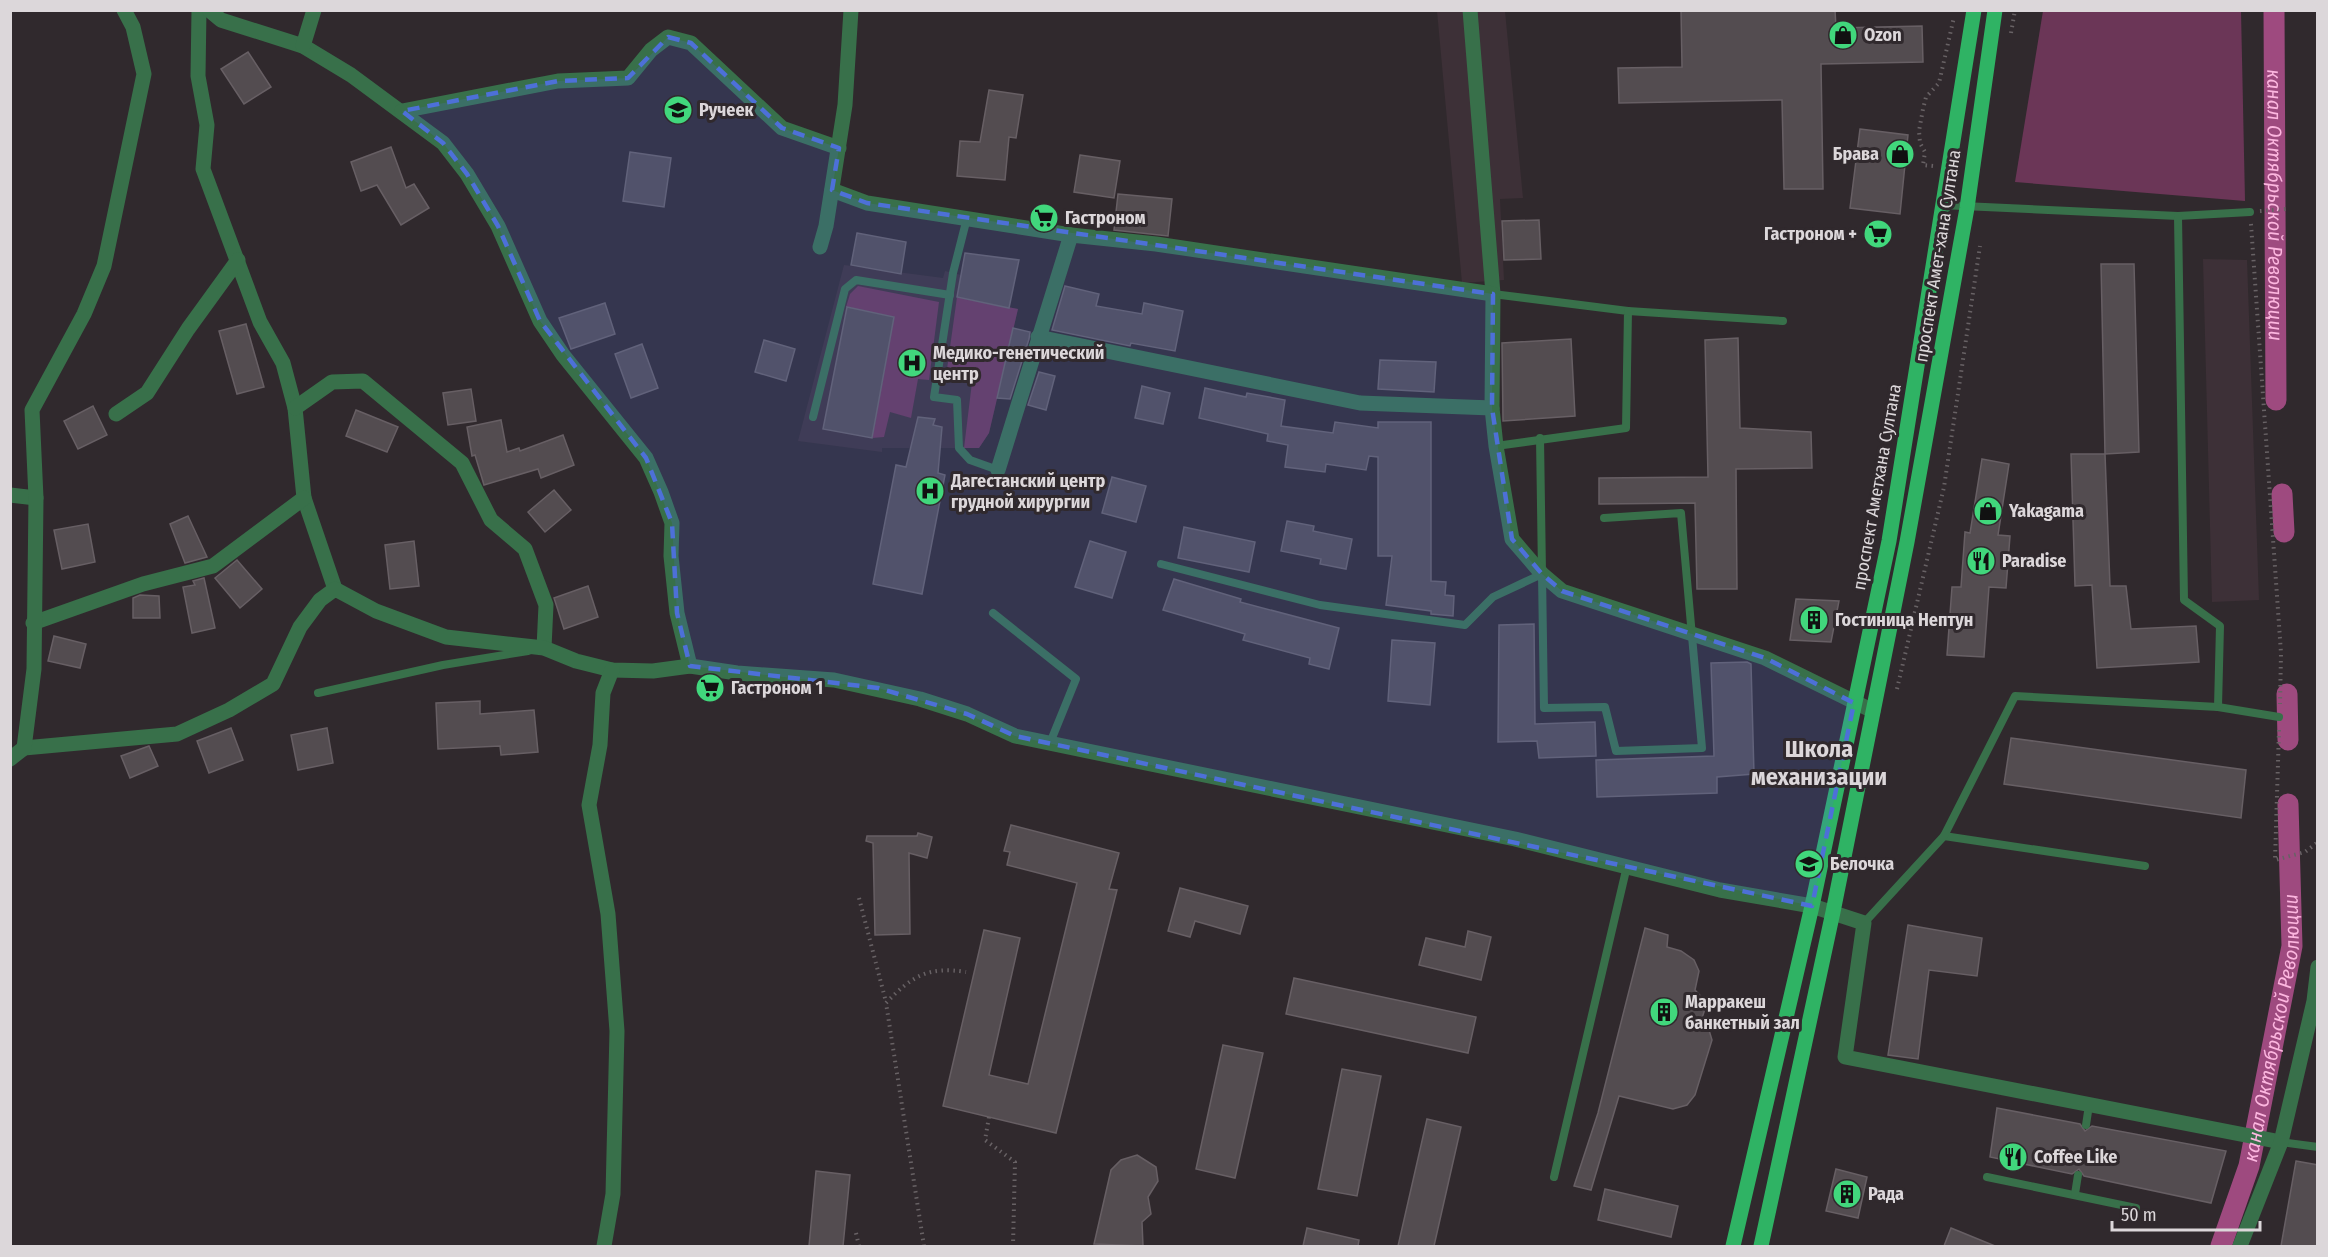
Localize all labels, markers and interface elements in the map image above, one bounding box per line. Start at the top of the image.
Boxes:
shop icon: Ozon [1827,19,1859,51]
place label: Ozon [1864,24,1902,46]
water label: канал Октябрьской Революции [2262,69,2288,341]
school or university icon: Ручеек [662,94,694,126]
place label: Ручеек [699,99,755,121]
shop icon: Брава [1884,138,1916,170]
place label: Брава [1833,143,1879,165]
street label: проспект Амет-хана Султана [1910,148,1966,364]
supermarket icon: Гастроном [1028,202,1060,234]
place label: Гастроном [1065,207,1146,229]
supermarket icon: Гастроном + [1862,218,1894,250]
place label: Гастроном + [1764,223,1857,245]
place label: Медико-генетический центр [933,342,1104,385]
hospital icon: Медико-генетический центр [896,347,928,379]
street label: проспект Аметхана Султана [1848,382,1906,592]
place label: Дагестанский центр грудной хирургии [950,470,1106,513]
hospital icon: Дагестанский центр грудной хирургии [914,475,946,507]
shop icon: Yakagama [1972,495,2004,527]
place label: Yakagama [2008,500,2084,522]
restaurant icon: Paradise [1965,545,1997,577]
place label: Paradise [2002,550,2066,572]
building icon: Гостиница Нептун [1798,604,1830,636]
place label: Гостиница Нептун [1835,609,1973,631]
supermarket icon: Гастроном 1 [694,672,726,704]
place label: Гастроном 1 [731,677,823,699]
district label: Школа механизации [1751,735,1887,791]
school or university icon: Белочка [1793,848,1825,880]
place label: Белочка [1830,853,1894,875]
water label: канал Октябрьской Революции [2238,894,2304,1164]
place label: Марракеш банкетный зал [1685,991,1800,1034]
building icon: Марракеш банкетный зал [1648,996,1680,1028]
restaurant icon: Coffee Like [1997,1141,2029,1173]
place label: Coffee Like [2034,1146,2117,1168]
building icon: Рада [1831,1178,1863,1210]
place label: Рада [1868,1183,1904,1205]
scale bar [2112,1194,2260,1232]
text: 50 m [2121,1204,2157,1226]

